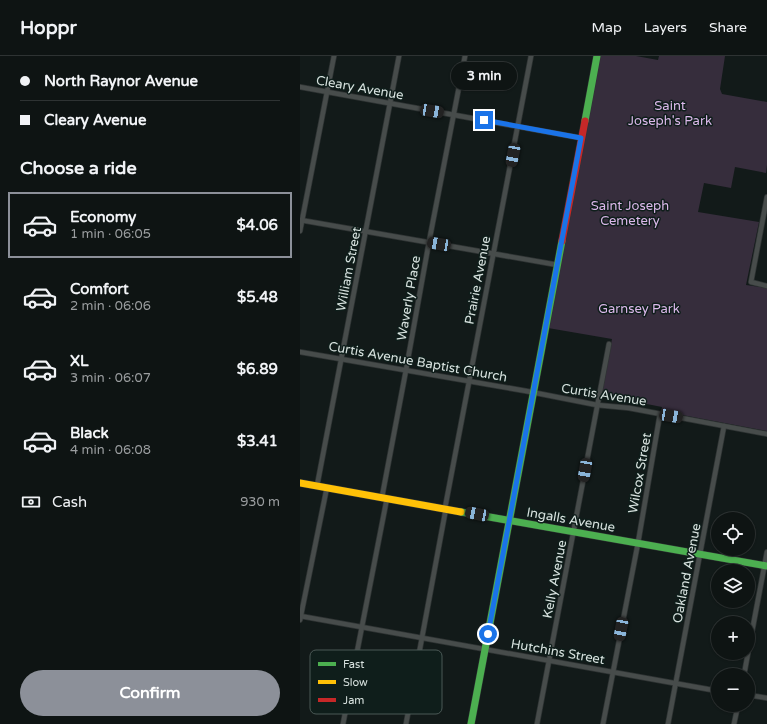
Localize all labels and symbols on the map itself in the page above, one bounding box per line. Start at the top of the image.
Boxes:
callout: 3 min [451,62,517,90]
street label: Cleary Avenue [315,72,405,104]
park label: Saint Joseph's Park [628,98,712,129]
car [419,103,445,119]
route end [475,111,493,129]
car [505,142,521,168]
park label: Saint Joseph Cemetery [591,198,669,229]
street label: William Street [333,226,365,313]
street label: Prairie Avenue [462,235,494,326]
car [426,236,452,252]
street label: Waverly Place [394,254,424,342]
park label: Garnsey Park [598,301,680,317]
street label: Curtis Avenue Baptist Church [327,338,508,386]
street label: Curtis Avenue [560,380,648,410]
car [658,408,684,424]
street label: Wilcox Street [625,432,655,515]
car [577,457,593,483]
street label: Ingalls Avenue [525,504,616,536]
car [464,506,490,522]
street label: Oakland Avenue [669,522,705,624]
street label: Kelly Avenue [540,539,570,620]
car [613,616,629,642]
route start [479,625,497,643]
street label: Hutchins Street [510,636,606,668]
legend [310,650,442,714]
text: Fast [343,658,364,671]
text: Slow [343,676,368,689]
text: Jam [343,694,364,707]

